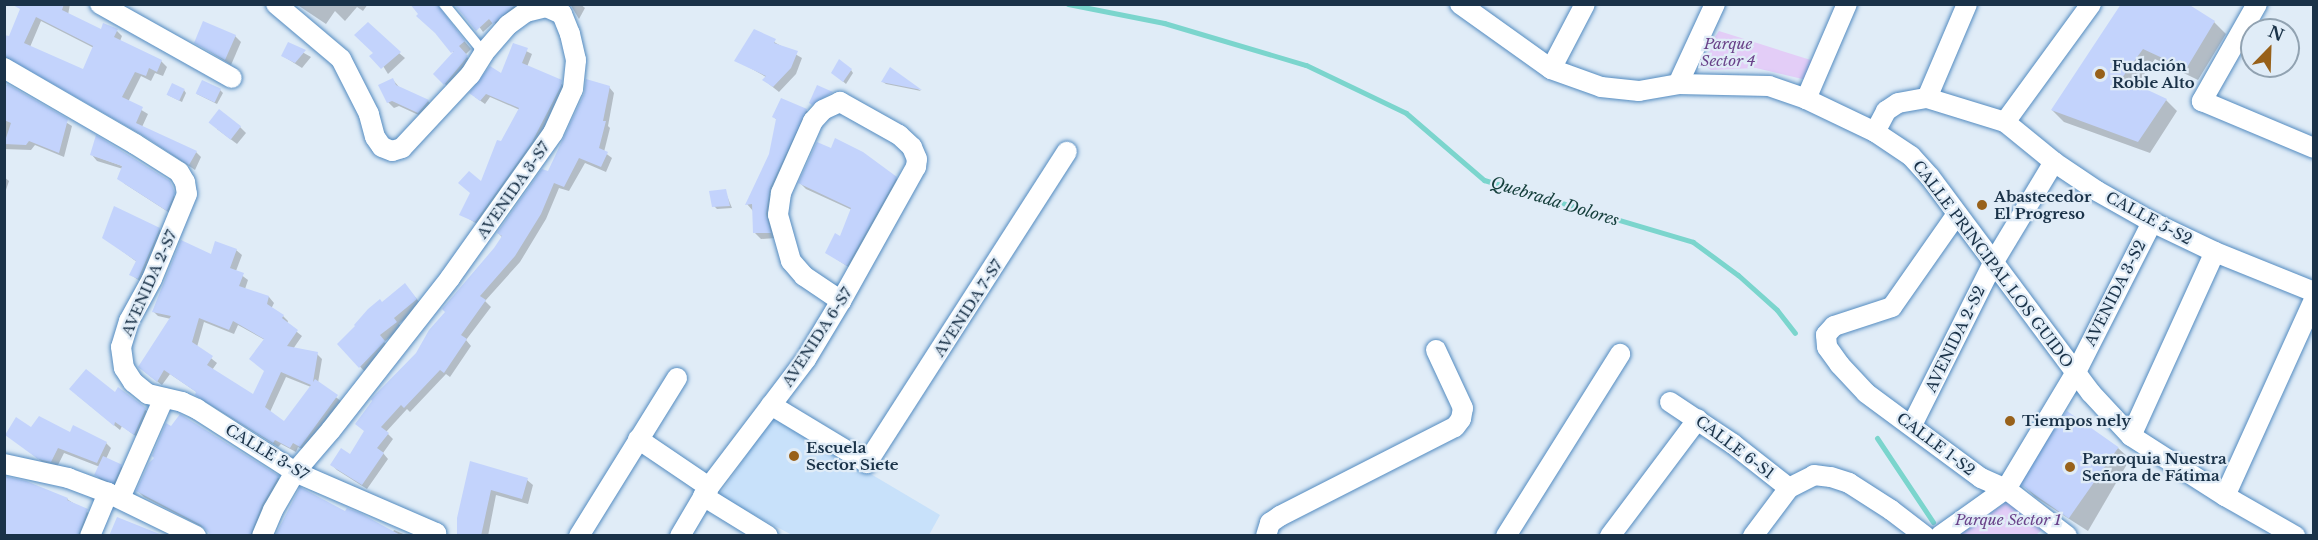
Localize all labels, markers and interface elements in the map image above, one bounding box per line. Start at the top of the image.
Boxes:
north arrow [2240,18,2300,78]
text: N [2265,21,2287,45]
park label: Parque Sector 4 [1700,34,1756,69]
place label: Fudación Roble Alto [2112,56,2195,91]
marker: Fudación Roble Alto [2093,67,2107,81]
street label: AVENIDA 3-S7 [473,138,553,242]
street label: CALLE PRINCIPAL LOS GUIDO [1909,157,2077,371]
water label: Quebrada Dolores [1488,172,1622,230]
place label: Abastecedor El Progreso [1994,187,2091,222]
street label: CALLE 5-S2 [2103,188,2195,248]
marker: Abastecedor El Progreso [1975,198,1989,212]
street label: AVENIDA 2-S7 [117,227,181,339]
street label: AVENIDA 3-S2 [2080,237,2150,349]
street label: AVENIDA 7-S7 [930,256,1006,360]
street label: AVENIDA 2-S2 [1921,283,1989,395]
street label: AVENIDA 6-S7 [778,284,856,390]
street label: CALLE 1-S2 [1893,409,1979,479]
street label: CALLE 6-S1 [1692,412,1778,482]
place label: Tiempos nely [2022,412,2131,430]
marker: Tiempos nely [2003,414,2017,428]
street label: CALLE 3-S7 [222,420,312,484]
place label: Escuela Sector Siete [806,438,899,473]
marker: Escuela Sector Siete [787,449,801,463]
place label: Parroquia Nuestra Señora de Fátima [2082,449,2227,484]
marker: Parroquia Nuestra Señora de Fátima [2063,460,2077,474]
park label: Parque Sector 1 [1955,511,2061,529]

